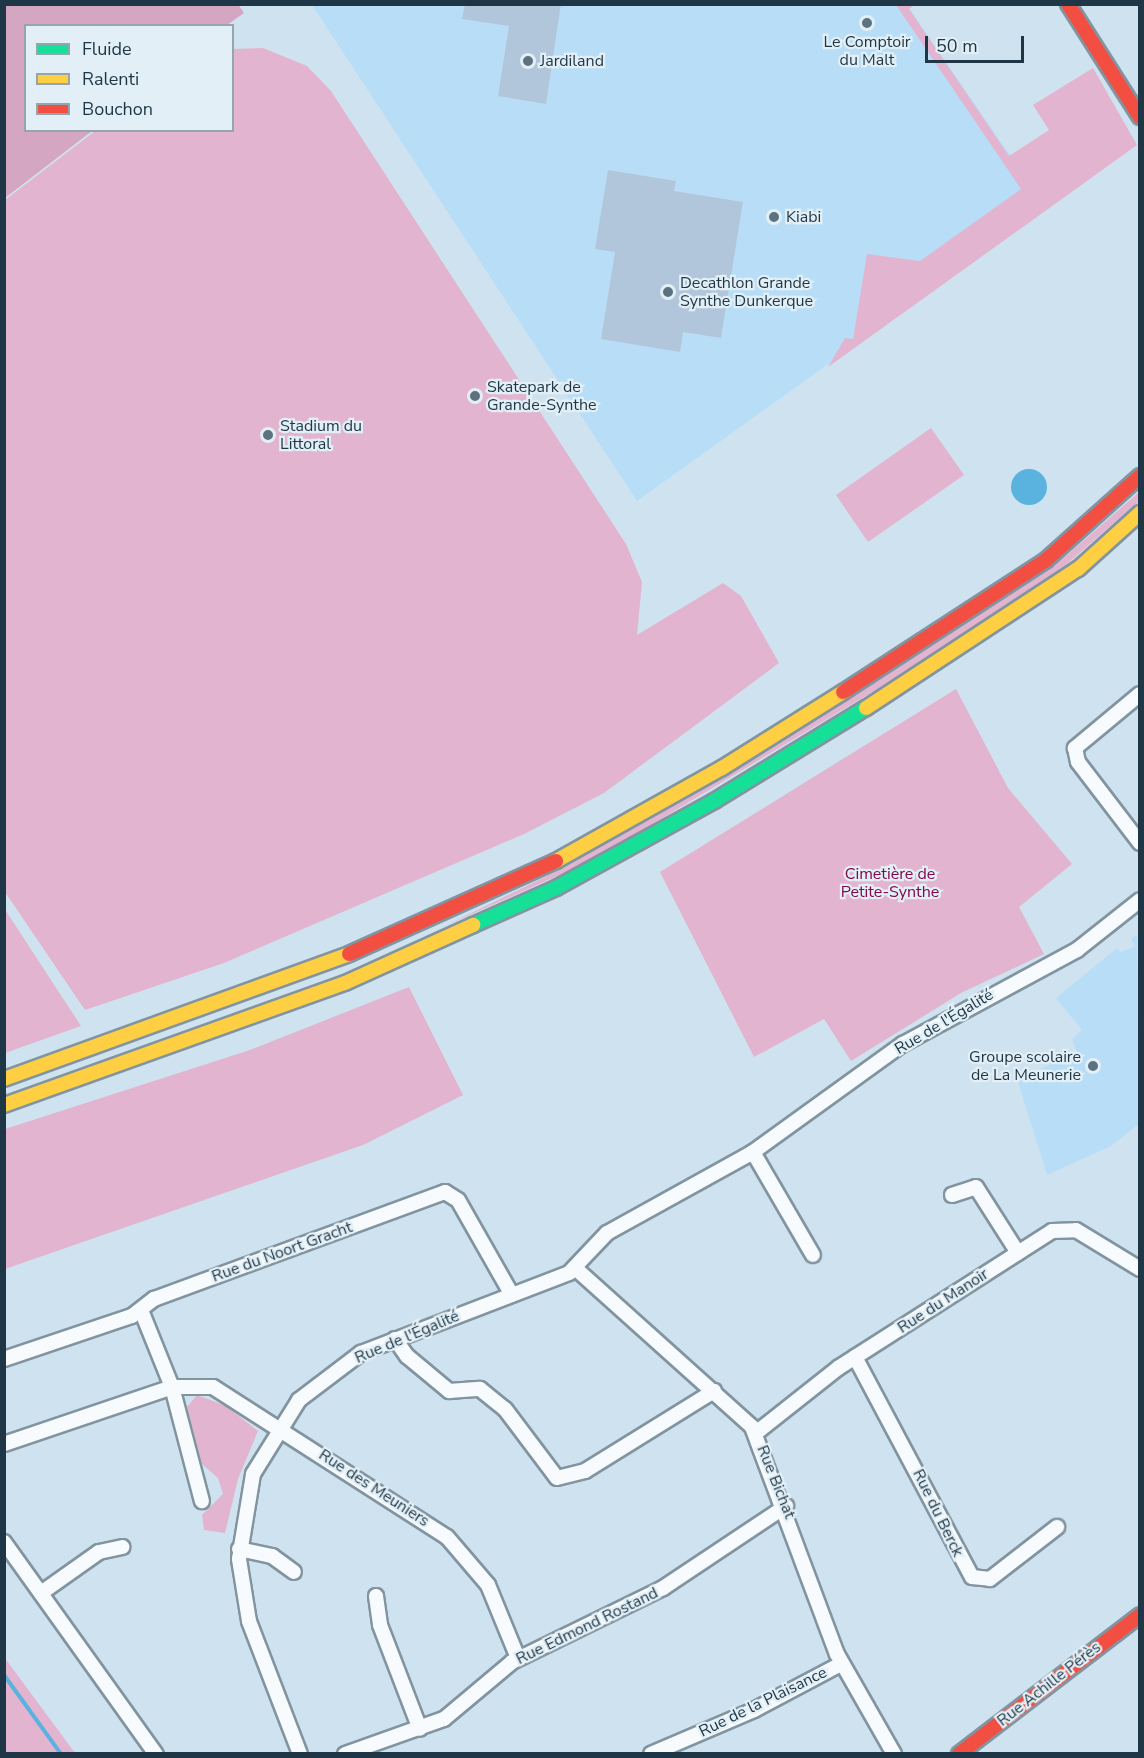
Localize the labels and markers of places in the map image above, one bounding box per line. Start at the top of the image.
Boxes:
marker: Le Comptoir du Malt [860,16,874,30]
place label: Le Comptoir du Malt [823,32,911,70]
place label: Jardiland [540,51,604,71]
marker: Jardiland [521,54,535,68]
place label: Kiabi [786,207,821,227]
marker: Kiabi [767,210,781,224]
place label: Decathlon Grande Synthe Dunkerque [680,273,813,311]
marker: Decathlon Grande Synthe Dunkerque [661,285,675,299]
place label: Skatepark de Grande-Synthe [487,377,597,415]
marker: Skatepark de Grande-Synthe [468,389,482,403]
place label: Stadium du Littoral [280,416,362,454]
marker: Stadium du Littoral [261,428,275,442]
place label: Groupe scolaire de La Meunerie [969,1047,1081,1085]
marker: Groupe scolaire de La Meunerie [1086,1059,1100,1073]

